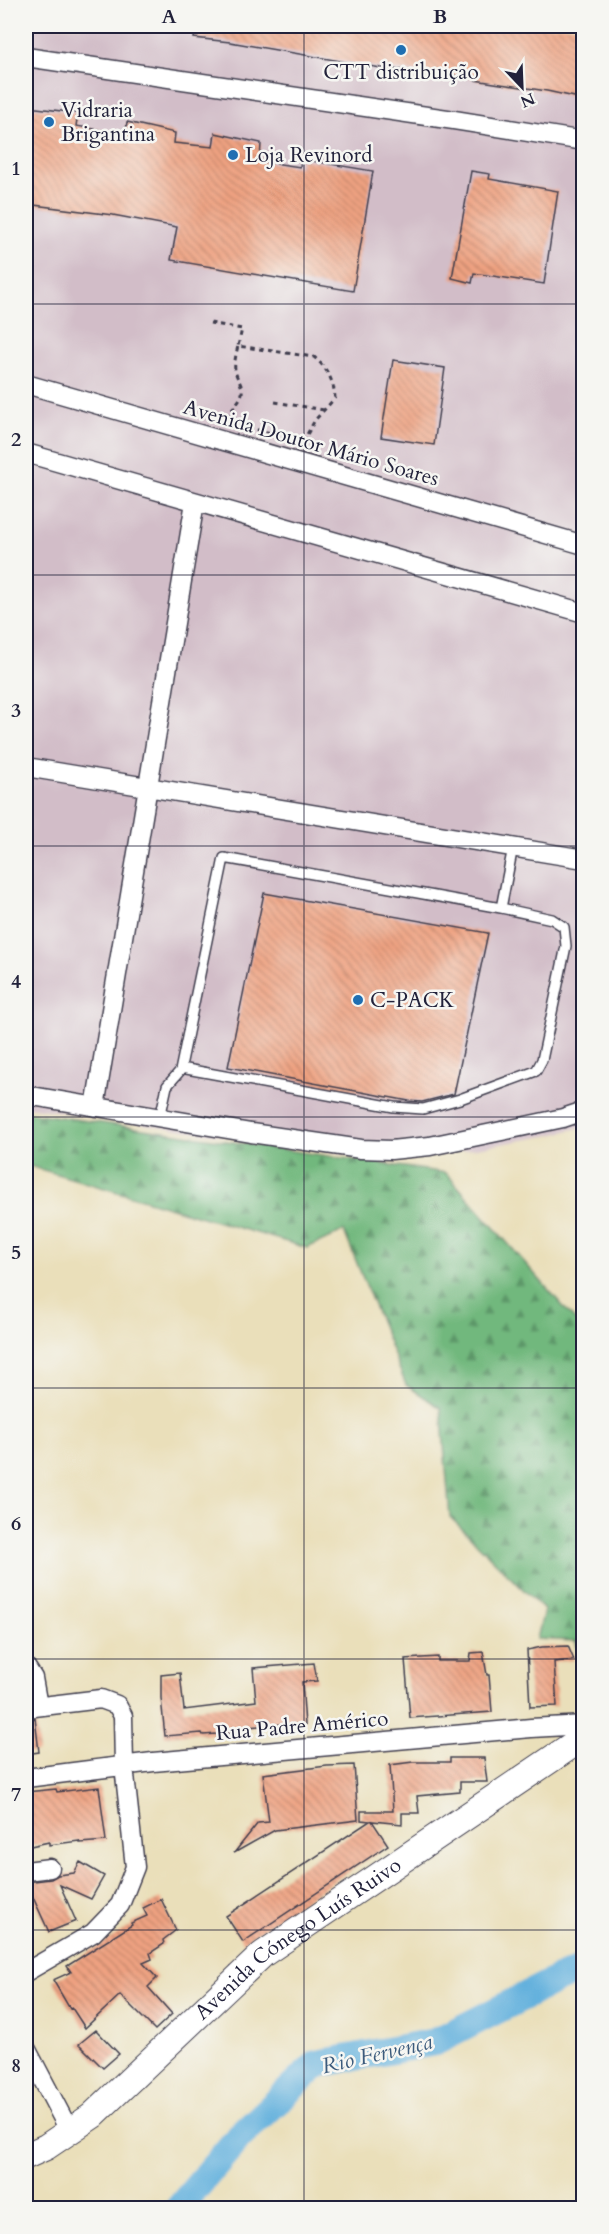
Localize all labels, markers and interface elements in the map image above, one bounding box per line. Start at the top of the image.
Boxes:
text: A [161,3,177,30]
text: B [433,3,447,30]
marker: CTT distribuição [394,43,408,57]
north arrow [492,57,552,117]
place label: CTT distribuição [323,58,479,87]
text: N [517,87,538,113]
place label: Vidraria Brigantina [61,96,155,149]
marker: Vidraria Brigantina [42,115,56,129]
place label: Loja Revinord [245,141,372,170]
marker: Loja Revinord [226,148,240,162]
text: 1 [11,155,21,182]
street label: Avenida Doutor Mário Soares [180,393,442,493]
text: 2 [11,426,21,453]
text: 3 [11,697,21,724]
text: 4 [11,968,21,995]
place label: C-PACK [370,986,455,1015]
marker: C-PACK [351,993,365,1007]
text: 5 [11,1239,21,1266]
text: 6 [11,1510,21,1537]
street label: Rua Padre Américo [215,1704,389,1748]
text: 7 [11,1781,21,1808]
street label: Avenida Cónego Luís Ruivo [188,1850,407,2026]
water label: Rio Fervença [319,2027,435,2081]
text: 8 [11,2052,21,2079]

